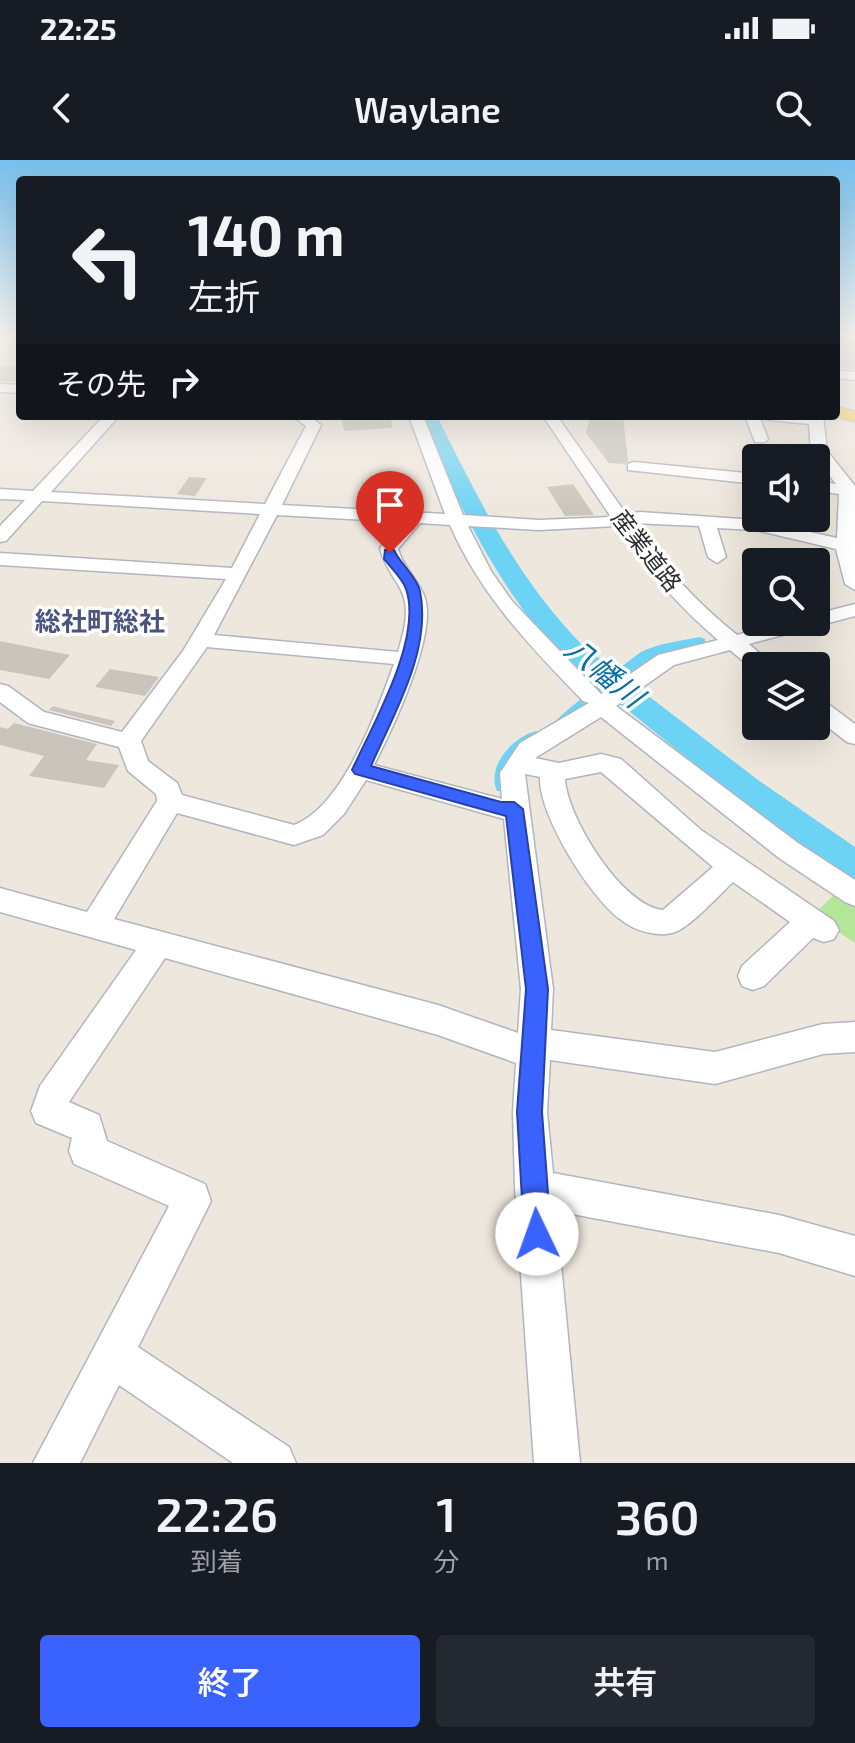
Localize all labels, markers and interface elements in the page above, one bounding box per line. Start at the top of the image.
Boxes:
text: 22:25 [40,10,117,46]
icon: back [40,86,84,130]
icon: search [771,86,815,130]
text: Waylane [354,87,501,130]
text: 140 m [188,200,345,267]
icon: left [56,208,160,312]
text: 左折 [188,274,260,317]
icon: right [162,360,206,404]
text: その先 [56,365,146,401]
map controls [742,444,830,740]
button: sound [742,444,830,532]
pin [356,471,424,553]
icon: arrive [368,483,412,527]
street label: 産業道路 [606,503,688,597]
button: search [742,548,830,636]
district label: 総社町総社 [35,605,165,636]
water label: 八幡川 [559,629,654,716]
button: layers [742,652,830,740]
position arrow [495,1192,579,1276]
text: 22:26 [156,1484,278,1542]
text: 1 [436,1484,456,1542]
text: 360 [615,1487,700,1545]
text: m [646,1544,669,1575]
text: 到着 [191,1545,243,1576]
text: 分 [433,1545,459,1576]
button: 終了 [40,1635,420,1727]
button: 共有 [436,1635,815,1727]

